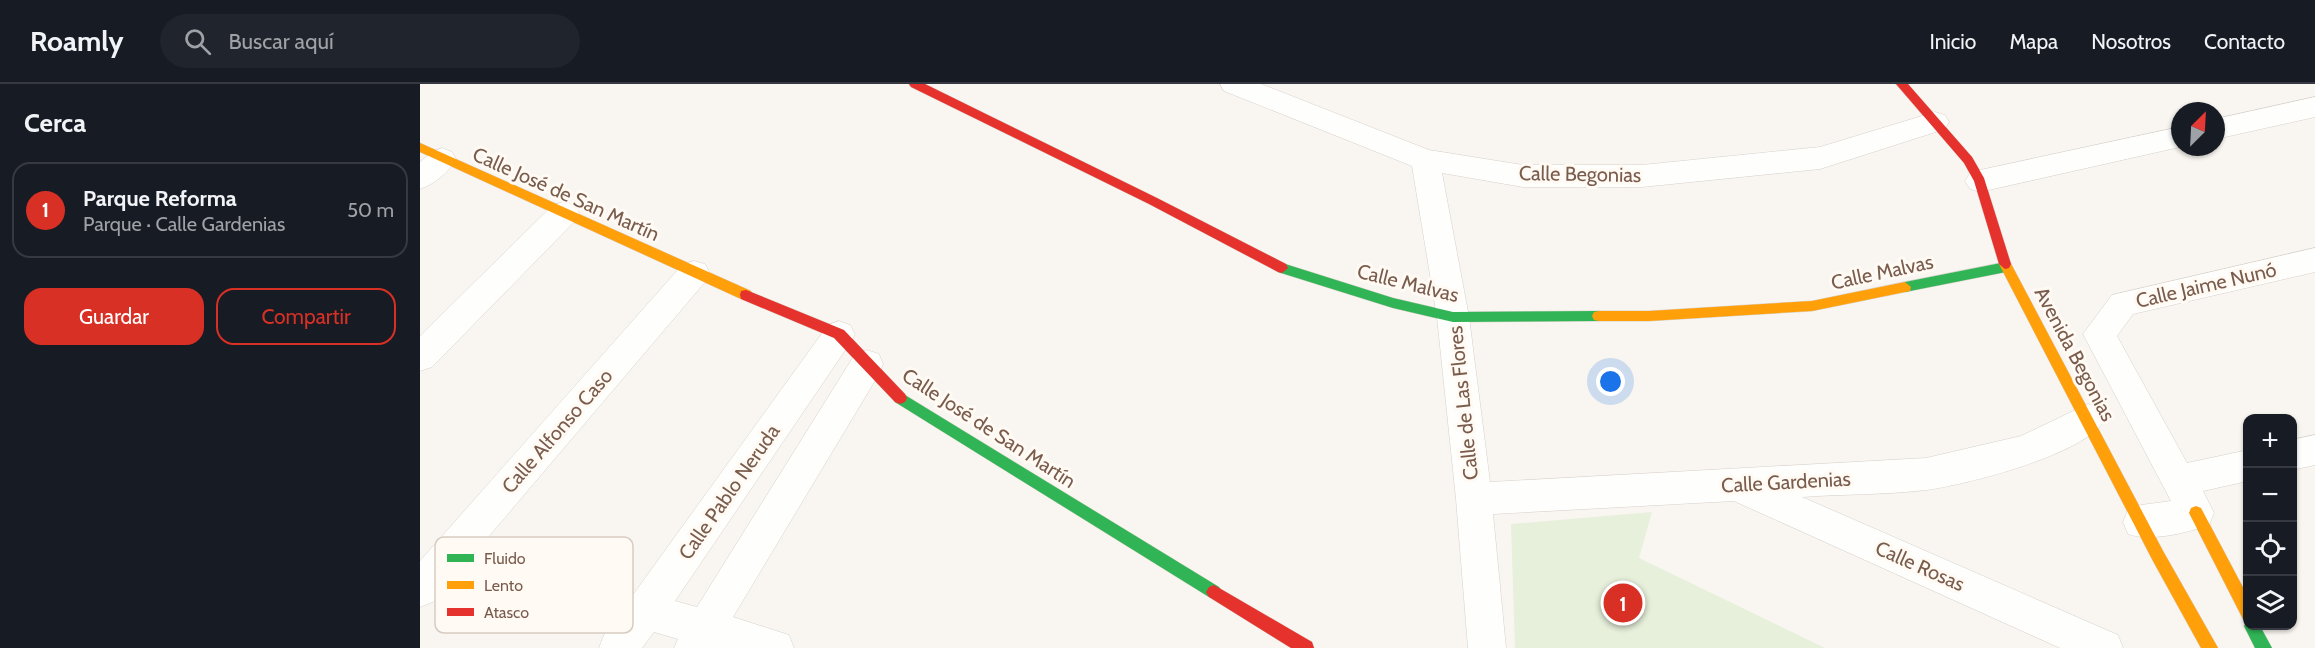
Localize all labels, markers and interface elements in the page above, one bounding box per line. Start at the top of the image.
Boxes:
search box [160,14,580,68]
text: Roamly [30,24,124,58]
icon: search [181,25,214,58]
text: Buscar aquí [229,28,334,55]
text: Inicio [1929,29,1976,54]
text: Mapa [2009,29,2058,54]
text: Nosotros [2091,29,2171,54]
text: Contacto [2204,29,2285,54]
north arrow [2171,102,2225,156]
text: Cerca [24,107,86,139]
street label: Calle José de San Martín [469,142,663,246]
street label: Calle Begonias [1519,161,1641,187]
text: Parque Reforma [83,185,237,212]
text: 1 [42,198,49,222]
text: 50 m [347,198,394,222]
text: Parque · Calle Gardenias [83,212,285,236]
street label: Calle Malvas [1829,249,1935,295]
street label: Calle Jaime Nunó [2133,257,2279,313]
street label: Calle Malvas [1355,259,1461,307]
street label: Avenida Begonias [2030,283,2120,425]
button: Guardar [24,288,204,345]
button: Compartir [216,288,396,345]
street label: Calle de Las Flores [1443,325,1483,481]
street label: Calle José de San Martín [898,363,1080,493]
street label: Calle Alfonso Caso [497,364,617,498]
your location [1596,367,1625,396]
map controls [2243,414,2297,630]
button: + [2243,414,2297,468]
street label: Calle Pablo Neruda [673,419,785,564]
street label: Calle Gardenias [1721,467,1851,497]
button: − [2243,468,2297,522]
button: locate [2243,522,2297,576]
street label: Calle Rosas [1872,536,1968,596]
legend [435,537,633,633]
text: Fluido [484,549,526,568]
text: Lento [484,576,523,595]
button: layers [2243,576,2297,630]
pin: 1 [1604,580,1642,626]
text: Atasco [484,603,529,622]

